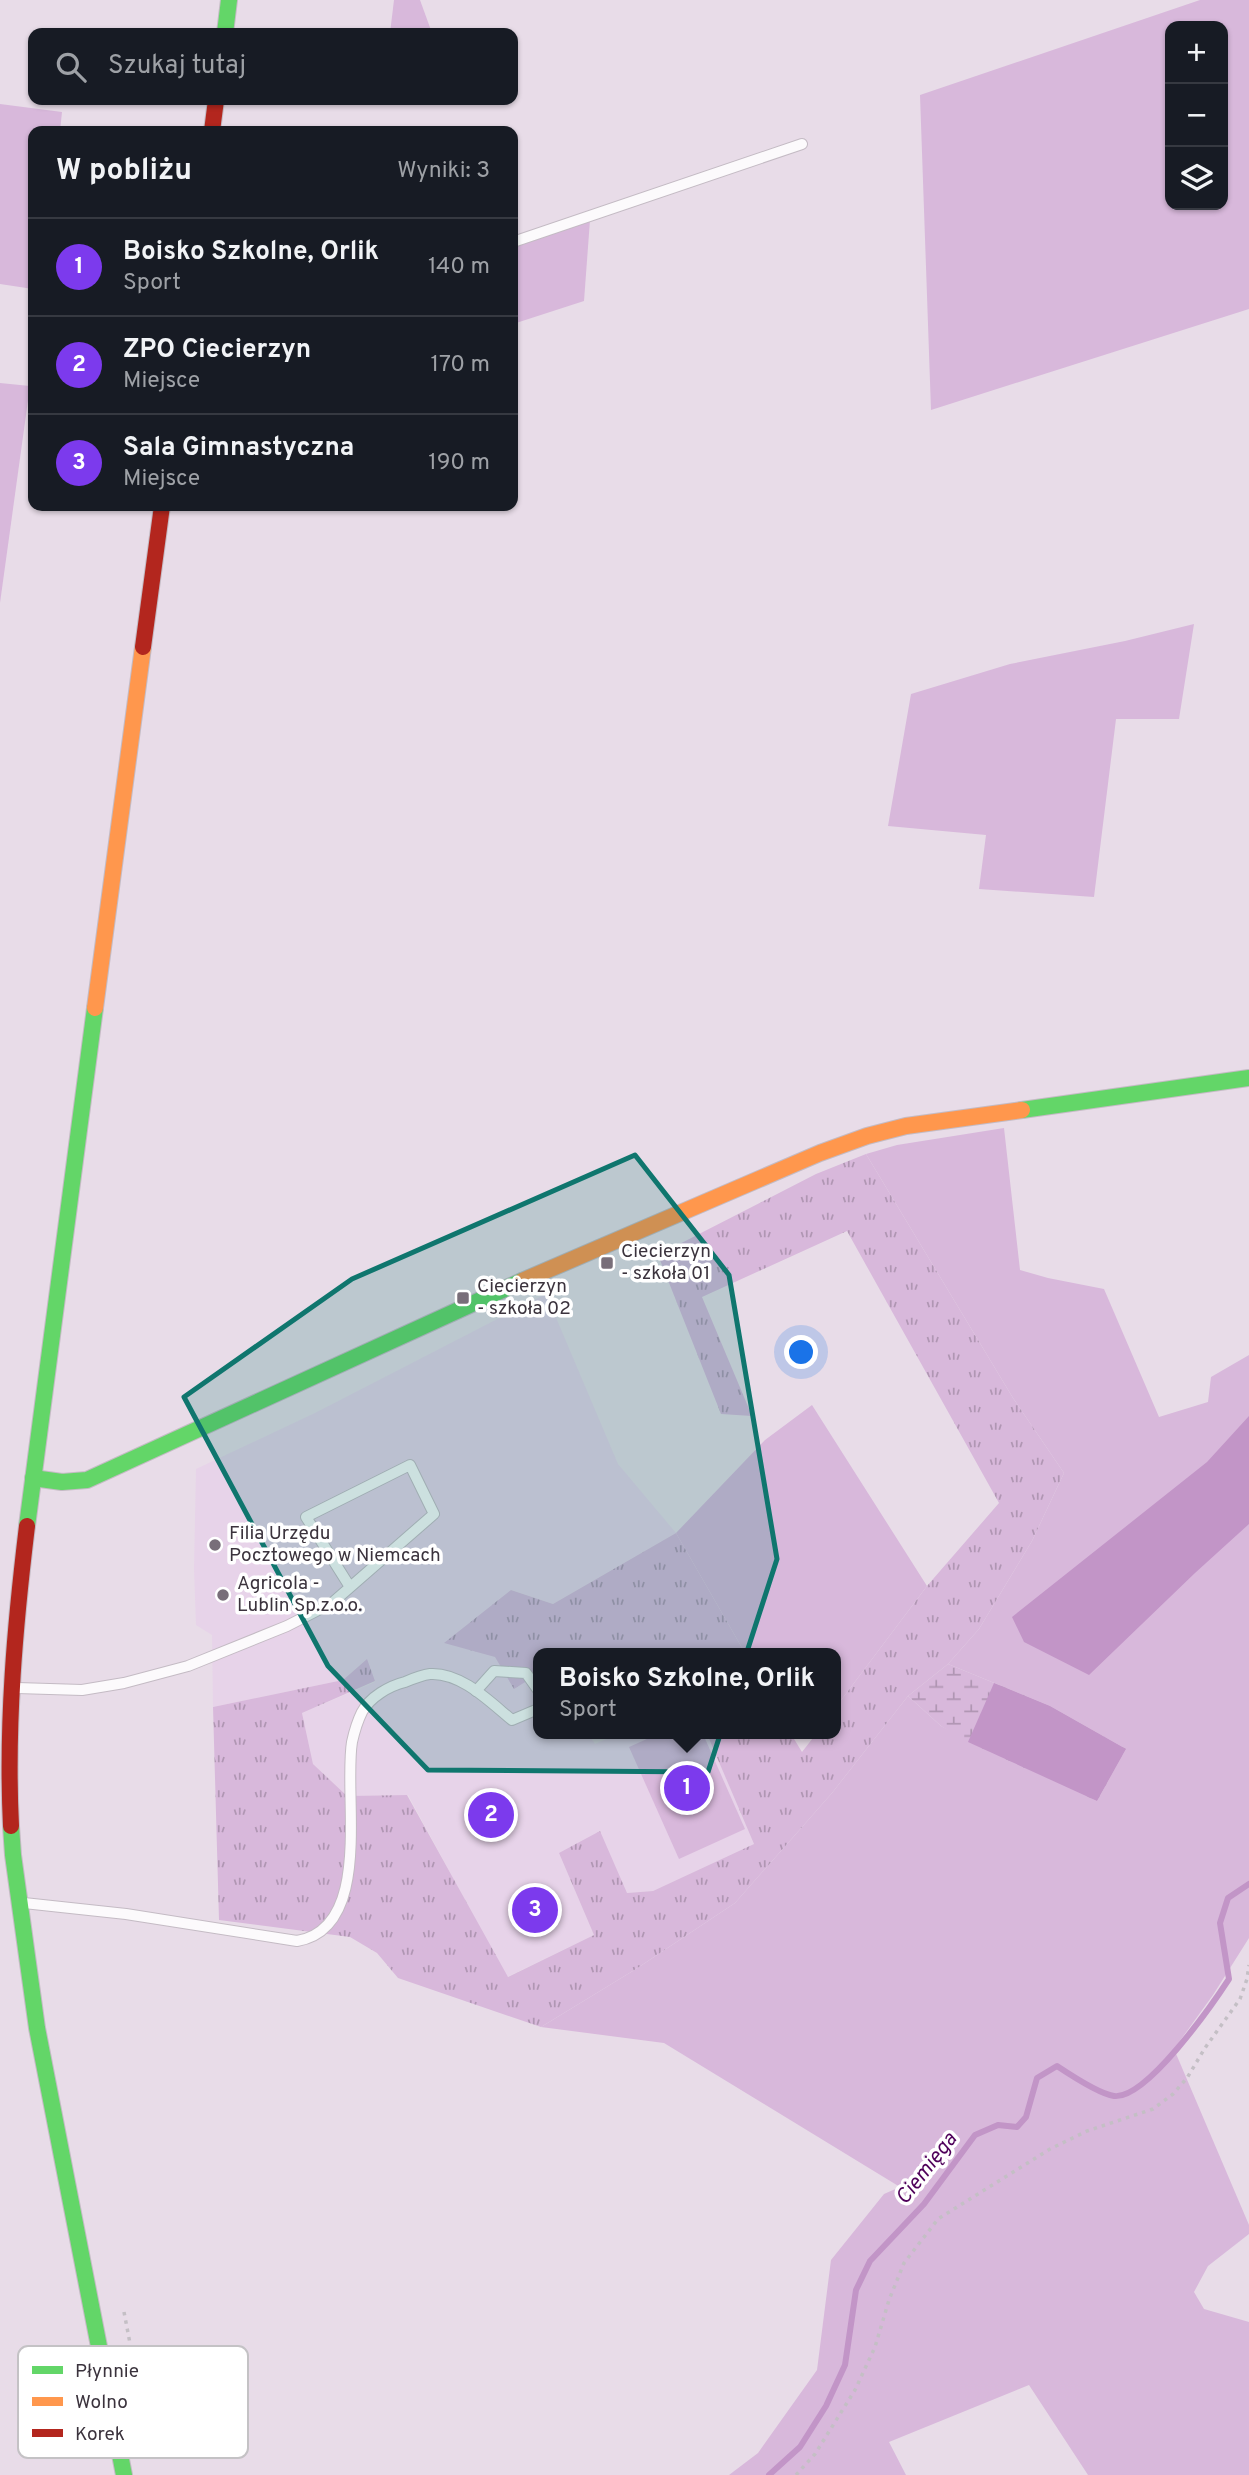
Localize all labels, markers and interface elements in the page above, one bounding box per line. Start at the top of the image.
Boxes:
map controls [1165,21,1228,210]
button: + [1165,21,1228,84]
search box [28,28,518,105]
icon: search [52,48,90,86]
text: Szukaj tutaj [108,50,246,83]
button: − [1165,84,1228,147]
button: layers [1165,147,1228,210]
text: W pobliżu [56,153,192,190]
text: Wyniki: 3 [397,157,490,186]
text: Boisko Szkolne, Orlik [123,236,379,269]
text: 1 [74,253,84,282]
text: 140 m [428,253,490,282]
text: Sport [123,269,181,298]
text: ZPO Ciecierzyn [123,334,311,367]
text: 2 [72,351,86,380]
text: 170 m [431,351,490,380]
text: Miejsce [123,367,200,396]
text: Sala Gimnastyczna [123,432,354,465]
text: 3 [72,449,86,478]
text: 190 m [428,449,490,478]
text: Miejsce [123,465,200,494]
place label: Ciecierzyn - szkoła 01 [621,1240,711,1286]
marker: Ciecierzyn - szkoła 01 [599,1255,615,1271]
place label: Ciecierzyn - szkoła 02 [477,1275,571,1321]
marker: Ciecierzyn - szkoła 02 [455,1290,471,1306]
your location [784,1335,818,1369]
place label: Filia Urzędu Pocztowego w Niemcach [229,1522,441,1568]
marker: Filia Urzędu Pocztowego w Niemcach [207,1537,223,1553]
place label: Agricola - Lublin Sp.z.o.o. [237,1572,362,1618]
marker: Agricola - Lublin Sp.z.o.o. [215,1587,231,1603]
popup [533,1648,841,1739]
text: Boisko Szkolne, Orlik [559,1663,815,1696]
text: Sport [559,1696,617,1725]
pin: 1 [664,1762,710,1814]
pin: 2 [468,1789,514,1841]
pin: 3 [512,1884,558,1936]
water label: Ciemięga [890,2127,964,2211]
legend [18,2346,248,2458]
text: Płynnie [75,2360,139,2384]
text: Wolno [75,2391,128,2415]
text: Korek [75,2423,125,2447]

